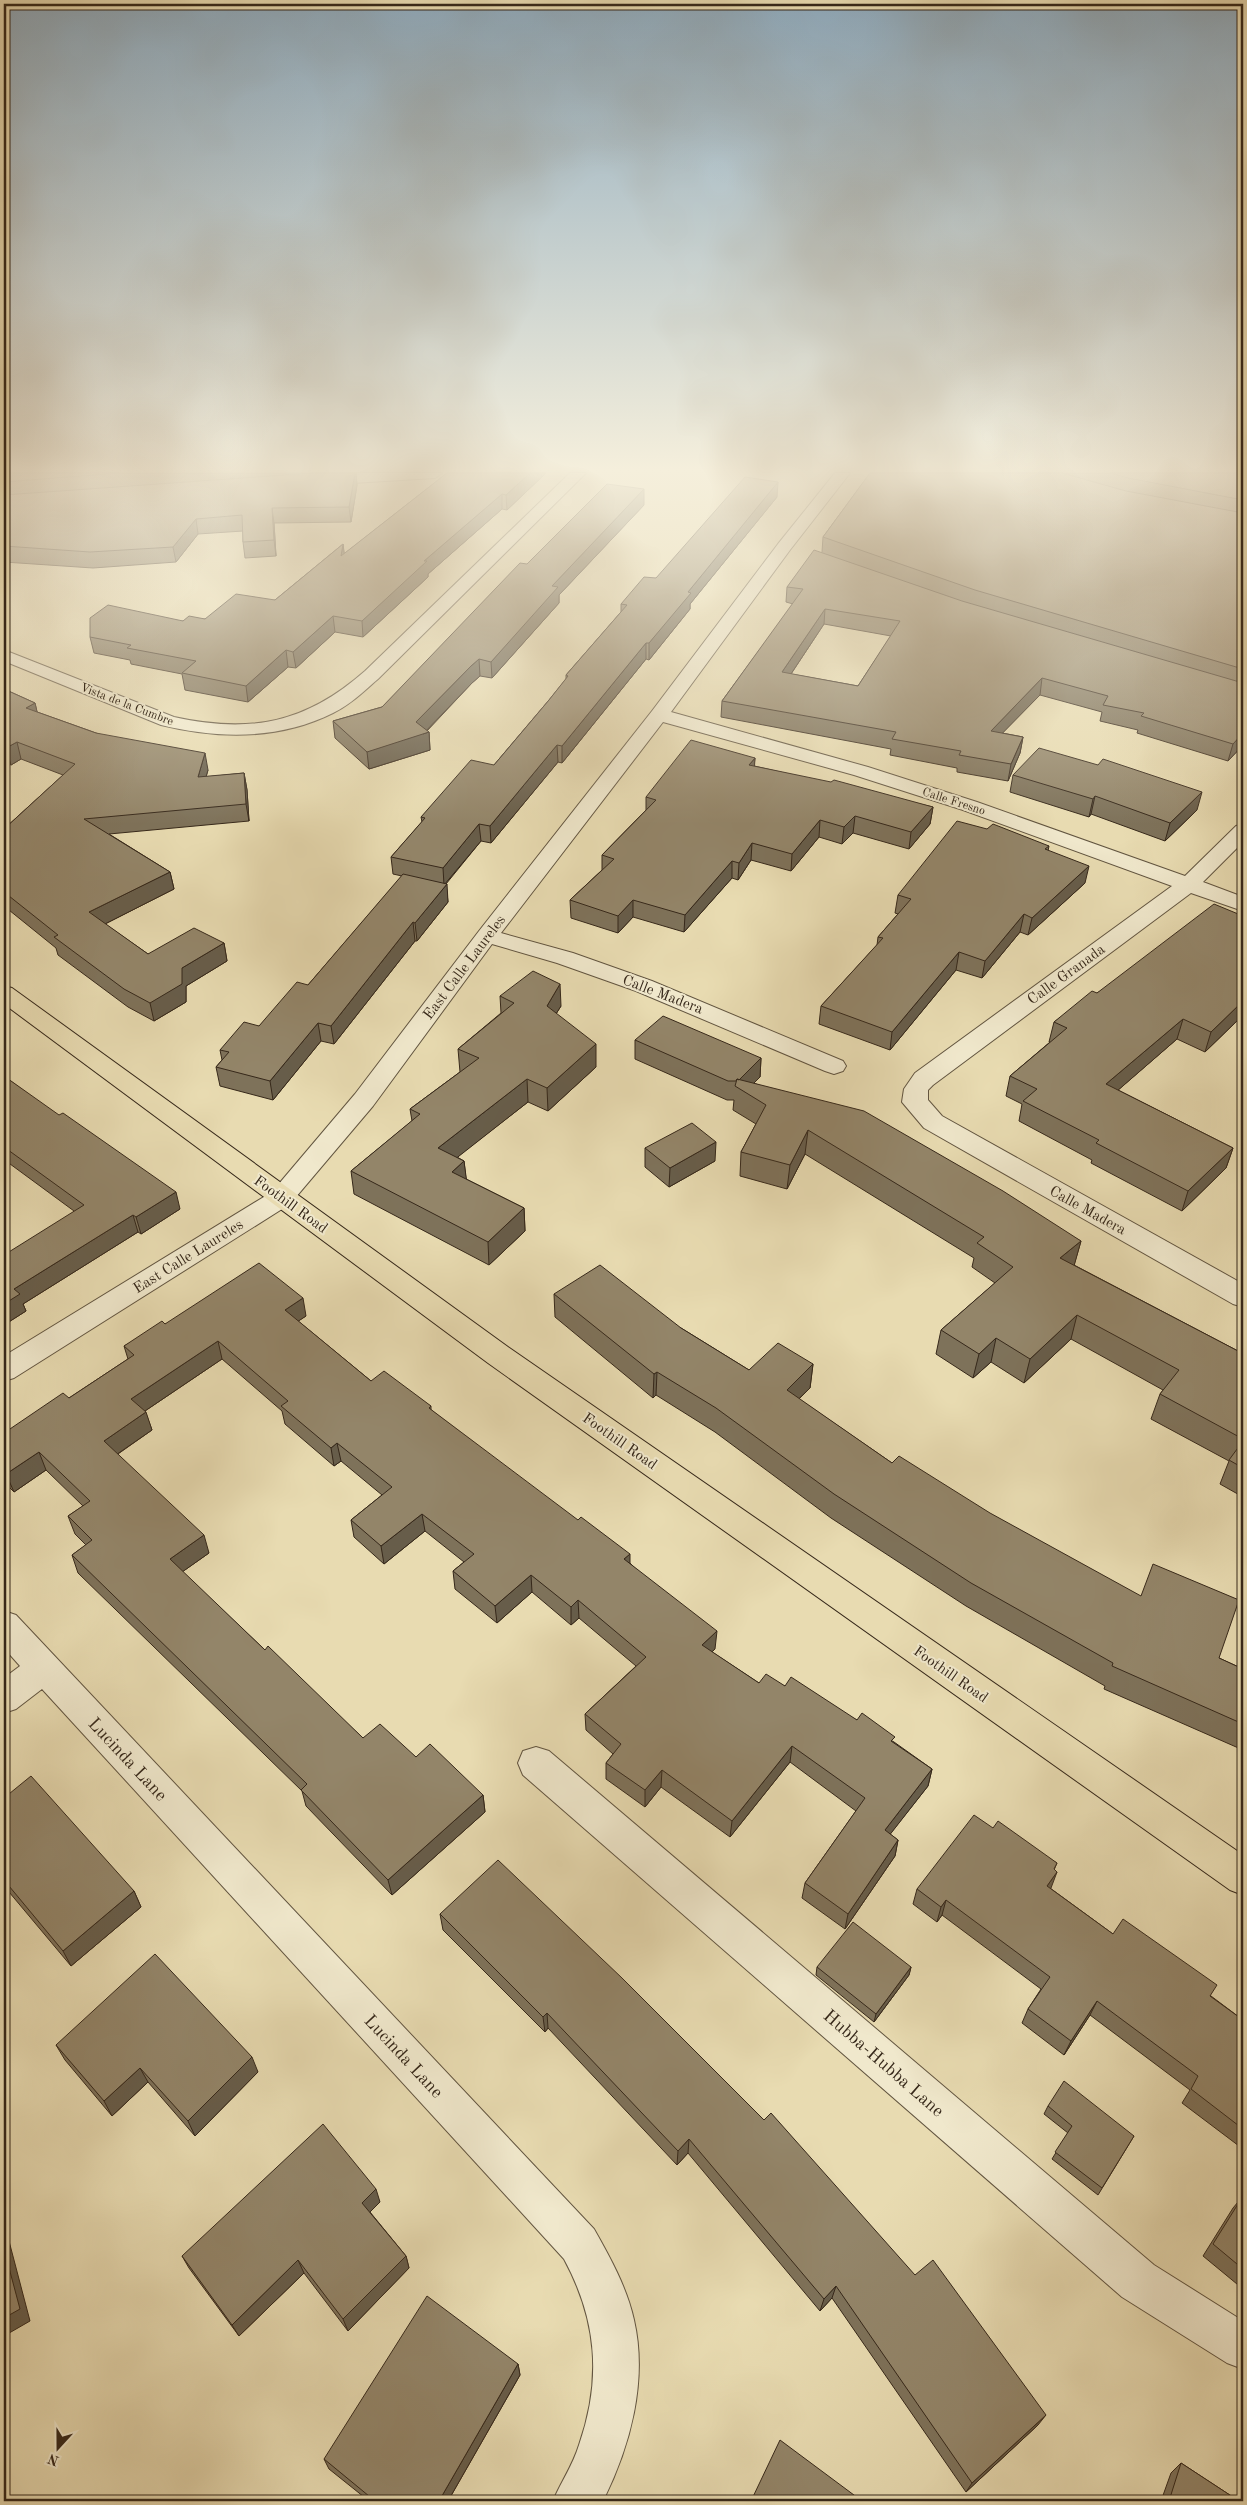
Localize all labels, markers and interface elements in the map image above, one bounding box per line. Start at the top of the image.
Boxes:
street label: Vista de la Cumbre [78,682,175,728]
street label: Calle Fresno [921,786,987,818]
street label: East Calle Laureles [421,913,509,1023]
street label: Calle Granada [1025,942,1109,1008]
street label: Calle Madera [620,973,705,1018]
street label: Foothill Road [250,1174,330,1237]
street label: Calle Madera [1046,1184,1129,1239]
street label: East Calle Laureles [131,1217,246,1297]
street label: Foothill Road [579,1411,659,1473]
street label: Foothill Road [910,1644,990,1706]
street label: Lucinda Lane [84,1715,170,1805]
street label: Hubba-Hubba Lane [820,2007,947,2121]
street label: Lucinda Lane [360,2012,446,2102]
north arrow [32,2422,82,2472]
text: N [46,2451,61,2468]

